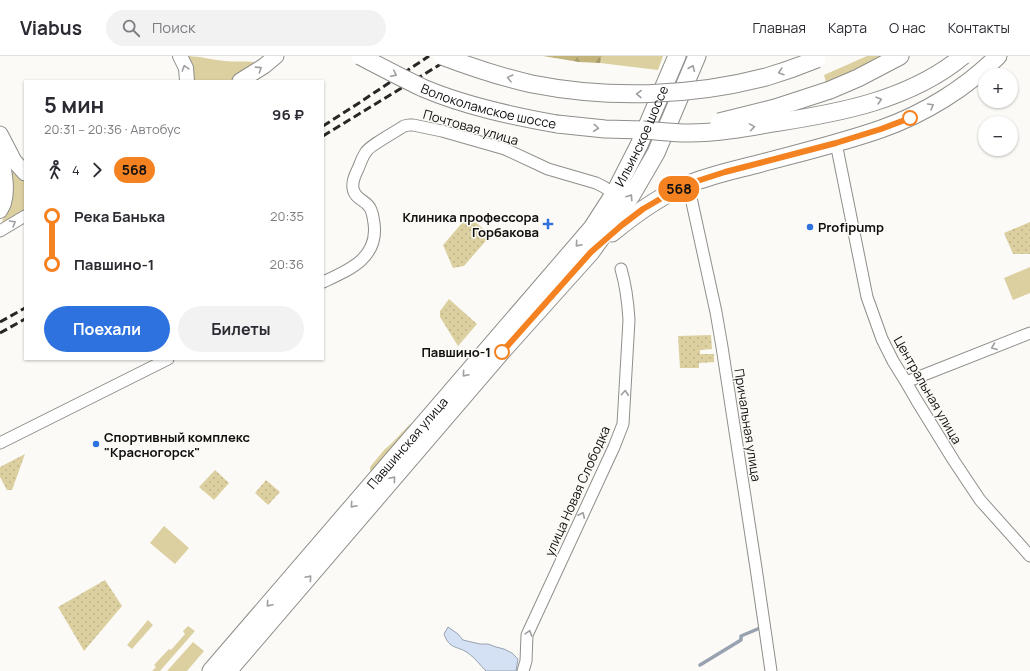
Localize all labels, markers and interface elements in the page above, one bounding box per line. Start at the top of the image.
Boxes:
search box [106,10,386,46]
text: Viabus [20,15,82,41]
icon: search [120,17,142,39]
text: Поиск [152,17,195,38]
text: Главная [753,18,806,37]
text: Карта [828,18,867,37]
text: О нас [889,18,926,37]
text: Контакты [948,18,1010,37]
one-way arrow [688,64,696,71]
one-way arrow [181,65,190,72]
one-way arrow [255,66,262,74]
one-way arrow [777,67,784,76]
map controls [978,68,1018,156]
button: + [978,68,1018,108]
one-way arrow [390,69,398,77]
one-way arrow [507,75,513,83]
street label: Волоколамское шоссе [418,79,558,133]
street label: Ильинское шоссе [610,82,672,189]
text: 5 мин [44,90,104,120]
one-way arrow [636,90,642,98]
one-way arrow [875,96,882,105]
one-way arrow [927,103,934,110]
text: 96 ₽ [272,104,304,125]
street label: Почтовая улица [421,105,521,149]
unlabelled marker [902,110,918,126]
button: − [978,116,1018,156]
text: 20:31 – 20:36 · Автобус [44,120,181,138]
one-way arrow [593,123,599,132]
one-way arrow [749,123,755,132]
icon: walk [44,159,66,181]
icon: forward [86,159,108,181]
text: 568 [122,160,147,179]
text: 4 [72,161,80,179]
line badge: 568 [656,176,702,202]
text: 568 [666,179,692,198]
one-way arrow [625,195,632,202]
text: Река Банька [74,206,165,227]
text: 20:35 [270,207,304,225]
place label: Клиника профессора Горбакова [403,208,539,241]
marker: Клиника профессора Горбакова [542,218,554,230]
place label: Profipump [818,218,884,236]
one-way arrow [9,221,16,228]
marker: Profipump [805,222,815,232]
one-way arrow [575,239,582,247]
text: Павшино-1 [74,254,154,275]
text: 20:36 [270,255,304,273]
button: Поехали [44,306,170,352]
button: Билеты [178,306,304,352]
street label: Центральная улица [890,333,966,447]
place label: Павшино-1 [421,343,491,361]
one-way arrow [990,343,997,351]
marker: Павшино-1 [494,344,510,360]
street label: Причальная улица [730,367,766,483]
one-way arrow [463,369,470,377]
one-way arrow [620,390,629,396]
street label: Павшинская улица [363,393,452,492]
street label: улица Новая Слободка [540,423,614,559]
place label: Спортивный комплекс "Красногорск" [104,428,251,461]
marker: Спортивный комплекс "Красногорск" [91,439,101,449]
one-way arrow [389,476,396,484]
one-way arrow [351,500,358,507]
one-way arrow [577,511,585,519]
one-way arrow [304,575,311,583]
one-way arrow [266,599,273,606]
one-way arrow [524,629,533,636]

